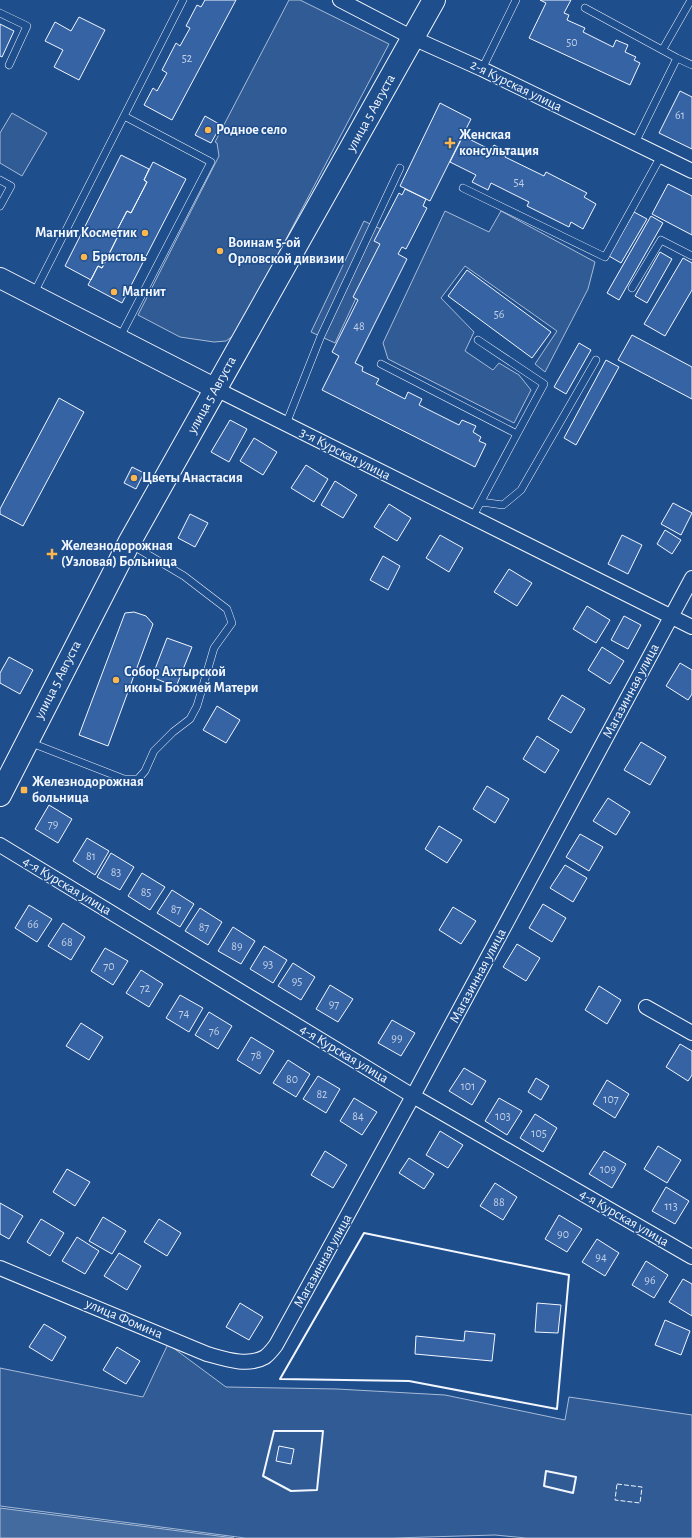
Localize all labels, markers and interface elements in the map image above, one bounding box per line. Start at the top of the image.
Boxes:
house number: 50 [566,36,578,48]
house number: 52 [182,52,193,64]
street label: 2-я Курская улица [468,58,565,115]
street label: улица 5 Августа [344,71,398,155]
house number: 61 [675,109,685,121]
place label: Родное село [216,123,287,137]
marker: Родное село [203,125,213,135]
place label: Женская консультация [459,128,539,158]
marker: Женская консультация [444,137,456,149]
house number: 54 [514,176,525,188]
place label: Магнит Косметик [35,226,137,240]
marker: Магнит Косметик [140,228,150,238]
place label: Воинам 5-ой Орловской дивизии [228,236,344,266]
marker: Воинам 5-ой Орловской дивизии [215,246,225,256]
place label: Бристоль [92,250,147,264]
marker: Бристоль [79,252,89,262]
place label: Магнит [122,285,166,299]
marker: Магнит [109,287,119,297]
house number: 56 [494,308,505,320]
house number: 48 [353,320,365,332]
street label: улица 5 Августа [185,353,239,437]
street label: 3-я Курская улица [297,425,393,483]
place label: Цветы Анастасия [142,471,243,485]
marker: Цветы Анастасия [129,473,139,483]
place label: Железнодорожная (Узловая) Больница [61,539,177,569]
marker: Железнодорожная (Узловая) Больница [46,548,58,560]
street label: улица 5 Августа [32,638,84,722]
street label: Магазинная улица [600,641,662,741]
place label: Собор Ахтырской иконы Божией Матери [124,665,258,695]
marker: Собор Ахтырской иконы Божией Матери [111,675,121,685]
place label: Железнодорожная больница [32,775,144,805]
marker: Железнодорожная больница [19,785,29,795]
house number: 79 [48,818,59,830]
house number: 81 [86,850,96,862]
street label: 4-я Курская улица [20,854,114,918]
house number: 83 [111,866,121,878]
house number: 85 [141,886,151,898]
house number: 87 [171,903,181,915]
house number: 66 [27,918,39,930]
house number: 87 [199,921,209,933]
street label: Магазинная улица [447,926,509,1026]
house number: 68 [61,936,73,948]
house number: 89 [231,940,243,952]
house number: 93 [263,958,273,970]
house number: 70 [103,960,115,972]
house number: 95 [292,975,302,987]
house number: 72 [140,982,151,994]
house number: 97 [329,998,339,1010]
house number: 74 [179,1007,190,1019]
street label: 4-я Курская улица [297,1022,391,1086]
house number: 76 [209,1025,220,1037]
house number: 99 [391,1032,403,1044]
house number: 78 [251,1049,262,1061]
house number: 80 [286,1073,298,1085]
house number: 101 [461,1080,475,1092]
house number: 82 [316,1088,328,1100]
house number: 107 [603,1093,619,1105]
house number: 84 [352,1110,364,1122]
house number: 103 [495,1110,511,1122]
house number: 105 [531,1127,547,1139]
house number: 109 [600,1163,616,1175]
street label: 4-я Курская улица [577,1187,672,1250]
house number: 88 [493,1196,505,1208]
house number: 113 [664,1200,678,1212]
street label: Магазинная улица [291,1211,355,1310]
house number: 90 [557,1228,569,1240]
house number: 94 [595,1251,607,1263]
house number: 96 [644,1274,656,1286]
street label: улица Фомина [82,1296,165,1342]

